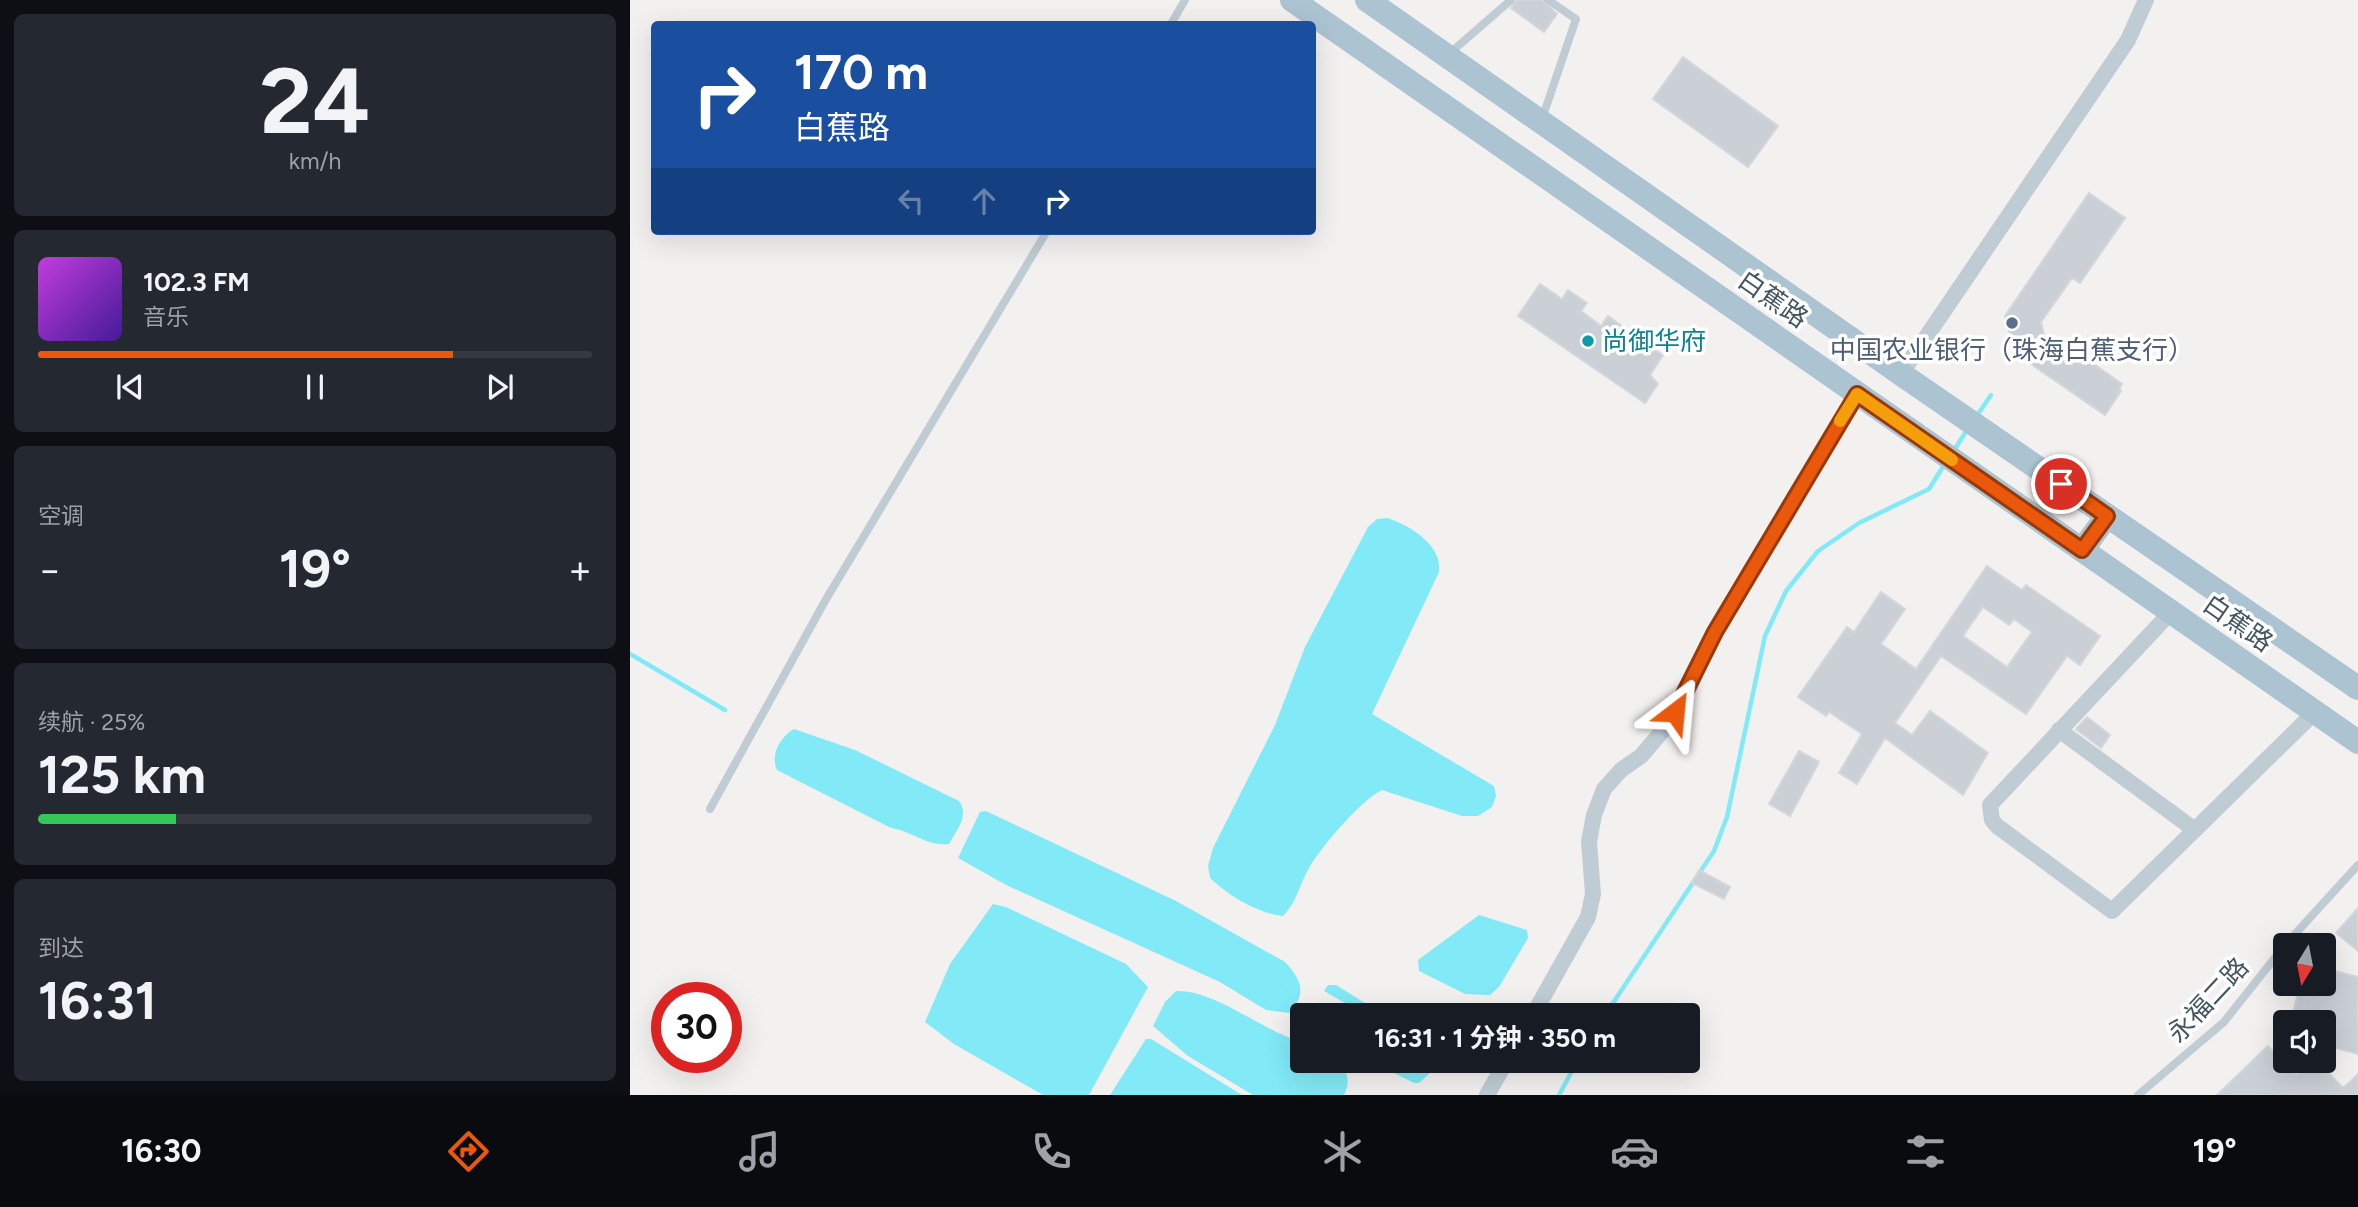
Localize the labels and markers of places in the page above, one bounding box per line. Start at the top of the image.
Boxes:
marker: 中国农业银行（珠海白蕉支行） [2004,315,2020,331]
place label: 尚御华府 [1602,325,1706,357]
marker: 尚御华府 [1580,333,1596,349]
place label: 中国农业银行（珠海白蕉支行） [1830,334,2194,366]
pin [2031,454,2091,514]

